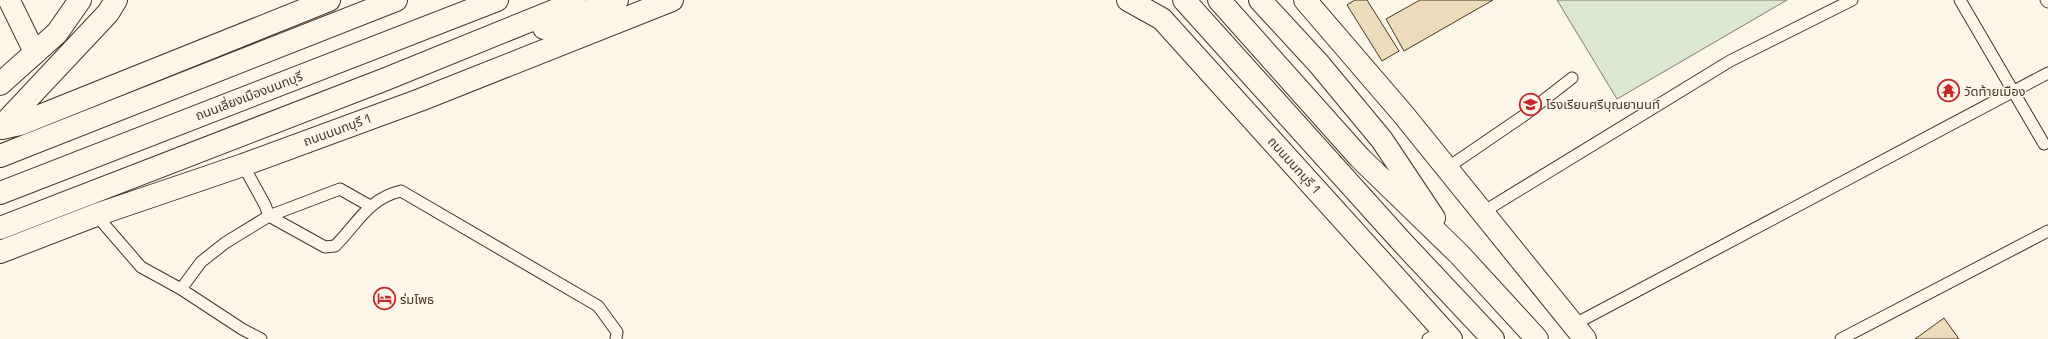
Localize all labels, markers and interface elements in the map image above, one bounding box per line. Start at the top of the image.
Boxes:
street label: ถนนเลี่ยงเมืองนนทบุรี [192,67,305,124]
temple icon: วัดท้ายเมือง [1936,78,1962,104]
place label: วัดท้ายเมือง [1964,83,2026,100]
school or university icon: โรงเรียนศรีบุณยานนท์ [1517,91,1543,117]
place label: โรงเรียนศรีบุณยานนท์ [1546,96,1660,113]
street label: ถนนนนทบุรี 1 [301,110,373,150]
street label: ถนนนนทบุรี 1 [1264,133,1324,197]
hotel icon: ร่มโพธ [371,286,397,312]
place label: ร่มโพธ [400,291,434,308]

